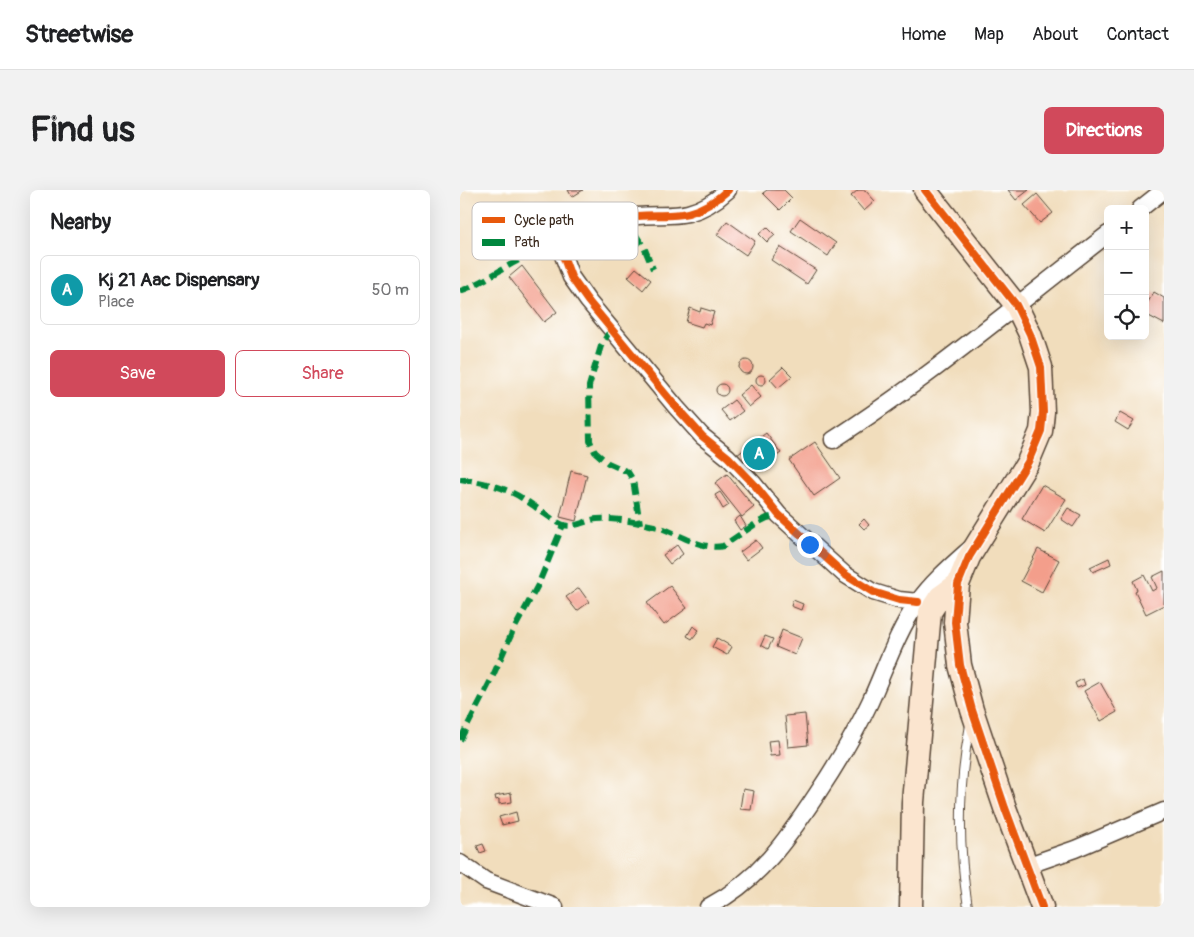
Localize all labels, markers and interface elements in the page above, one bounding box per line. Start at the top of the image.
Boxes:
text: Streetwise [25,20,133,49]
text: Home [901,23,946,46]
text: Map [974,23,1004,46]
text: About [1032,23,1078,46]
text: Contact [1106,23,1169,46]
button: Directions [1044,107,1164,154]
text: Find us [30,108,135,152]
legend [472,202,638,260]
map controls [1104,205,1149,340]
button: + [1104,205,1149,250]
text: Nearby [50,209,111,236]
text: Cycle path [514,212,574,229]
text: Path [514,234,539,251]
button: − [1104,250,1149,295]
text: Kj 21 Aac Dispensary [98,268,259,292]
text: A [62,280,72,300]
text: 50 m [372,280,409,300]
text: Place [98,292,134,312]
button: locate [1104,295,1149,340]
button: Save [50,350,225,397]
button: Share [235,350,410,397]
pin: A [743,435,775,473]
your location [797,532,823,558]

